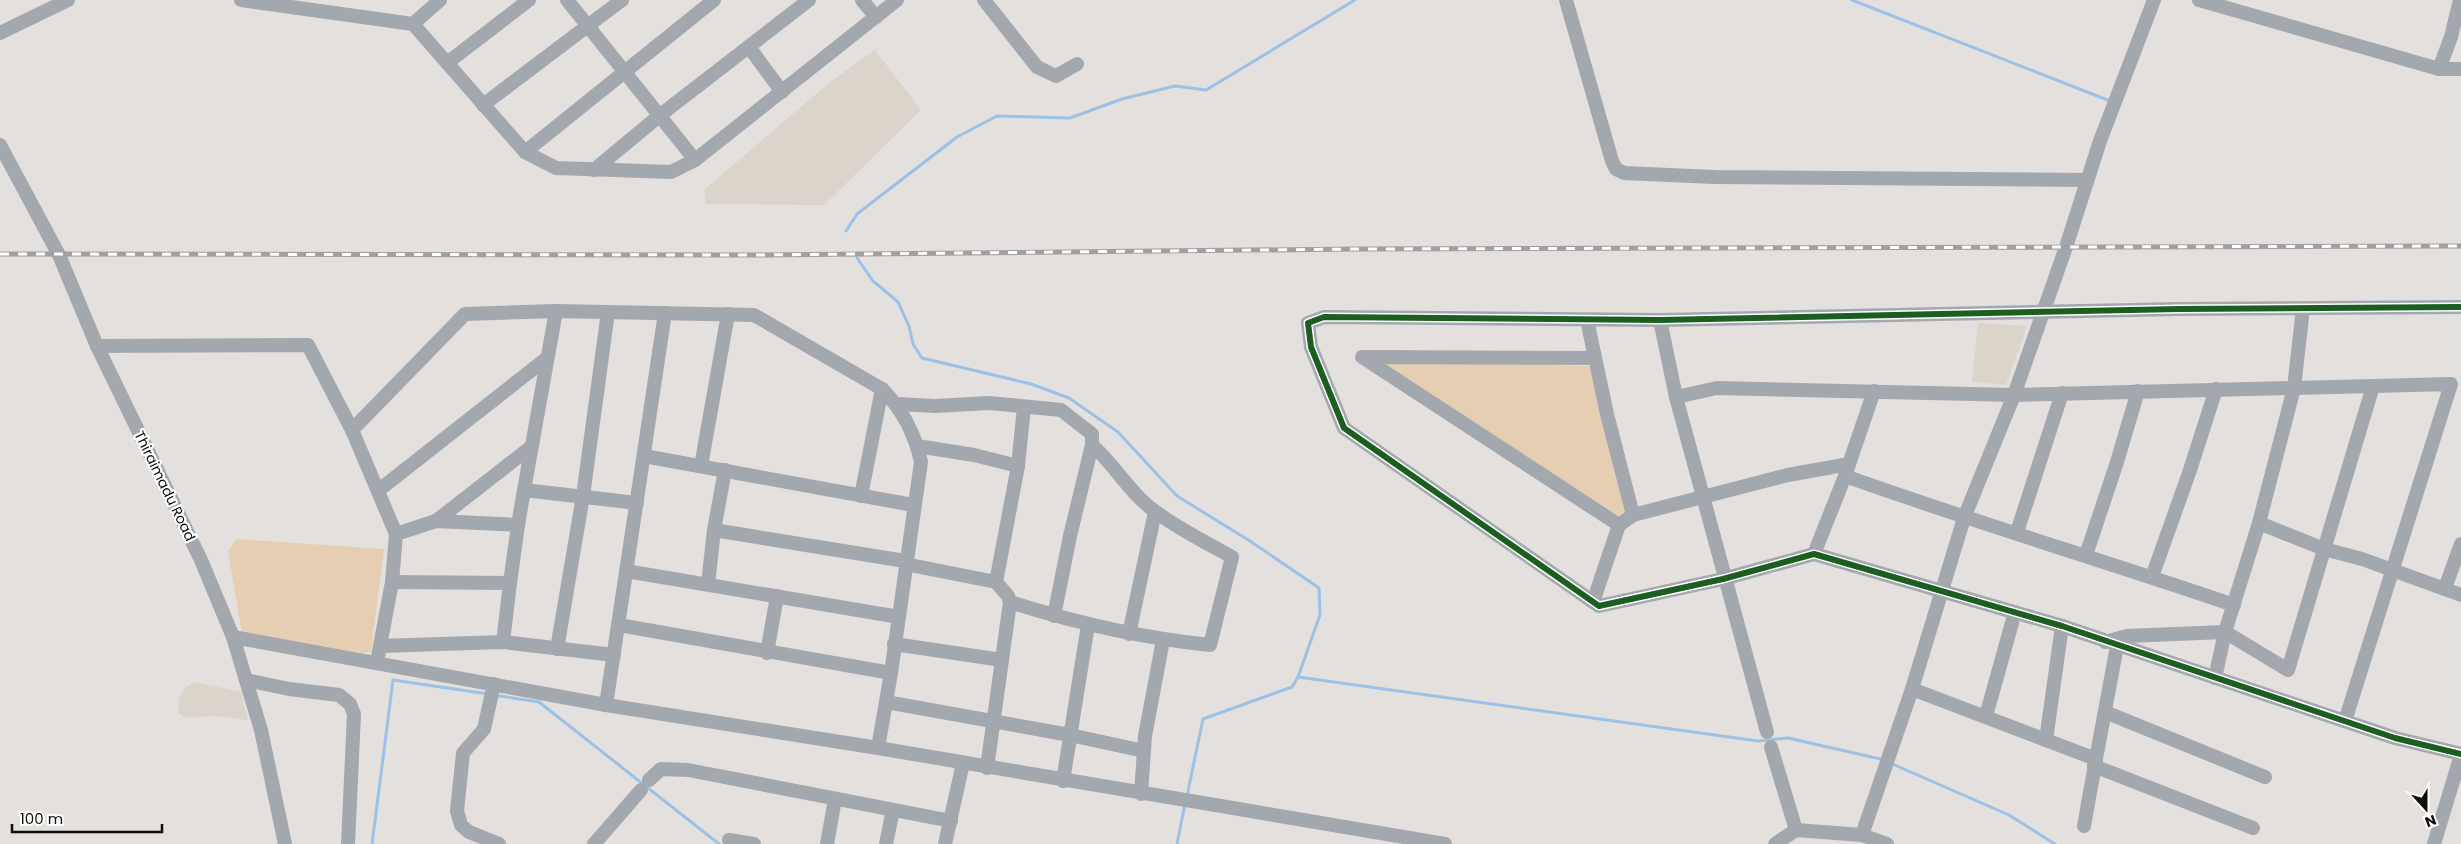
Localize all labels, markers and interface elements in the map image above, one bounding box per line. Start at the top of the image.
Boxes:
street label: Thiraimadu Road [130,427,200,545]
north arrow [2401,784,2451,834]
scale bar [12,802,162,834]
text: 100 m [20,808,63,829]
text: N [2422,810,2439,832]

